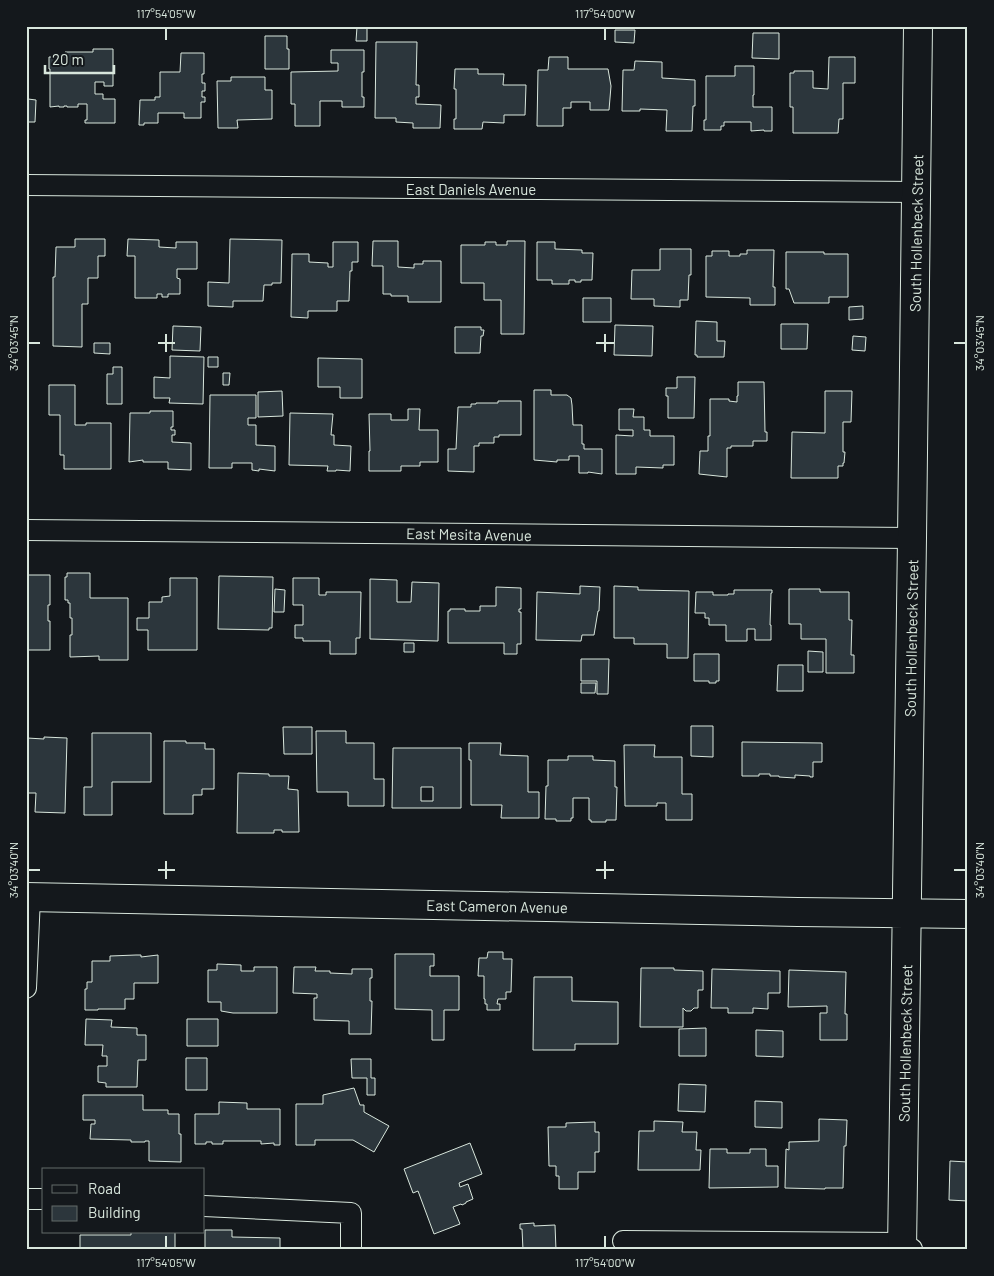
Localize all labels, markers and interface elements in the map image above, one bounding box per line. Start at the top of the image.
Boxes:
text: 117°54'05"W [136,6,196,20]
text: 117°54'00"W [575,6,636,20]
scale bar [45,42,114,74]
text: 20 m [52,50,84,68]
street label: South Hollenbeck Street [906,154,926,312]
street label: East Daniels Avenue [406,180,536,198]
text: 34°03'45"N [6,315,20,371]
text: 34°03'45"N [972,315,986,371]
street label: East Mesita Avenue [406,524,532,544]
street label: South Hollenbeck Street [901,559,921,717]
text: 34°03'40"N [6,842,20,898]
text: 34°03'40"N [972,842,986,898]
street label: East Cameron Avenue [426,896,568,916]
street label: South Hollenbeck Street [895,964,915,1122]
legend [42,1168,205,1234]
text: Road [88,1179,121,1197]
text: Building [88,1203,141,1221]
text: 117°54'05"W [136,1255,196,1269]
text: 117°54'00"W [575,1255,636,1269]

